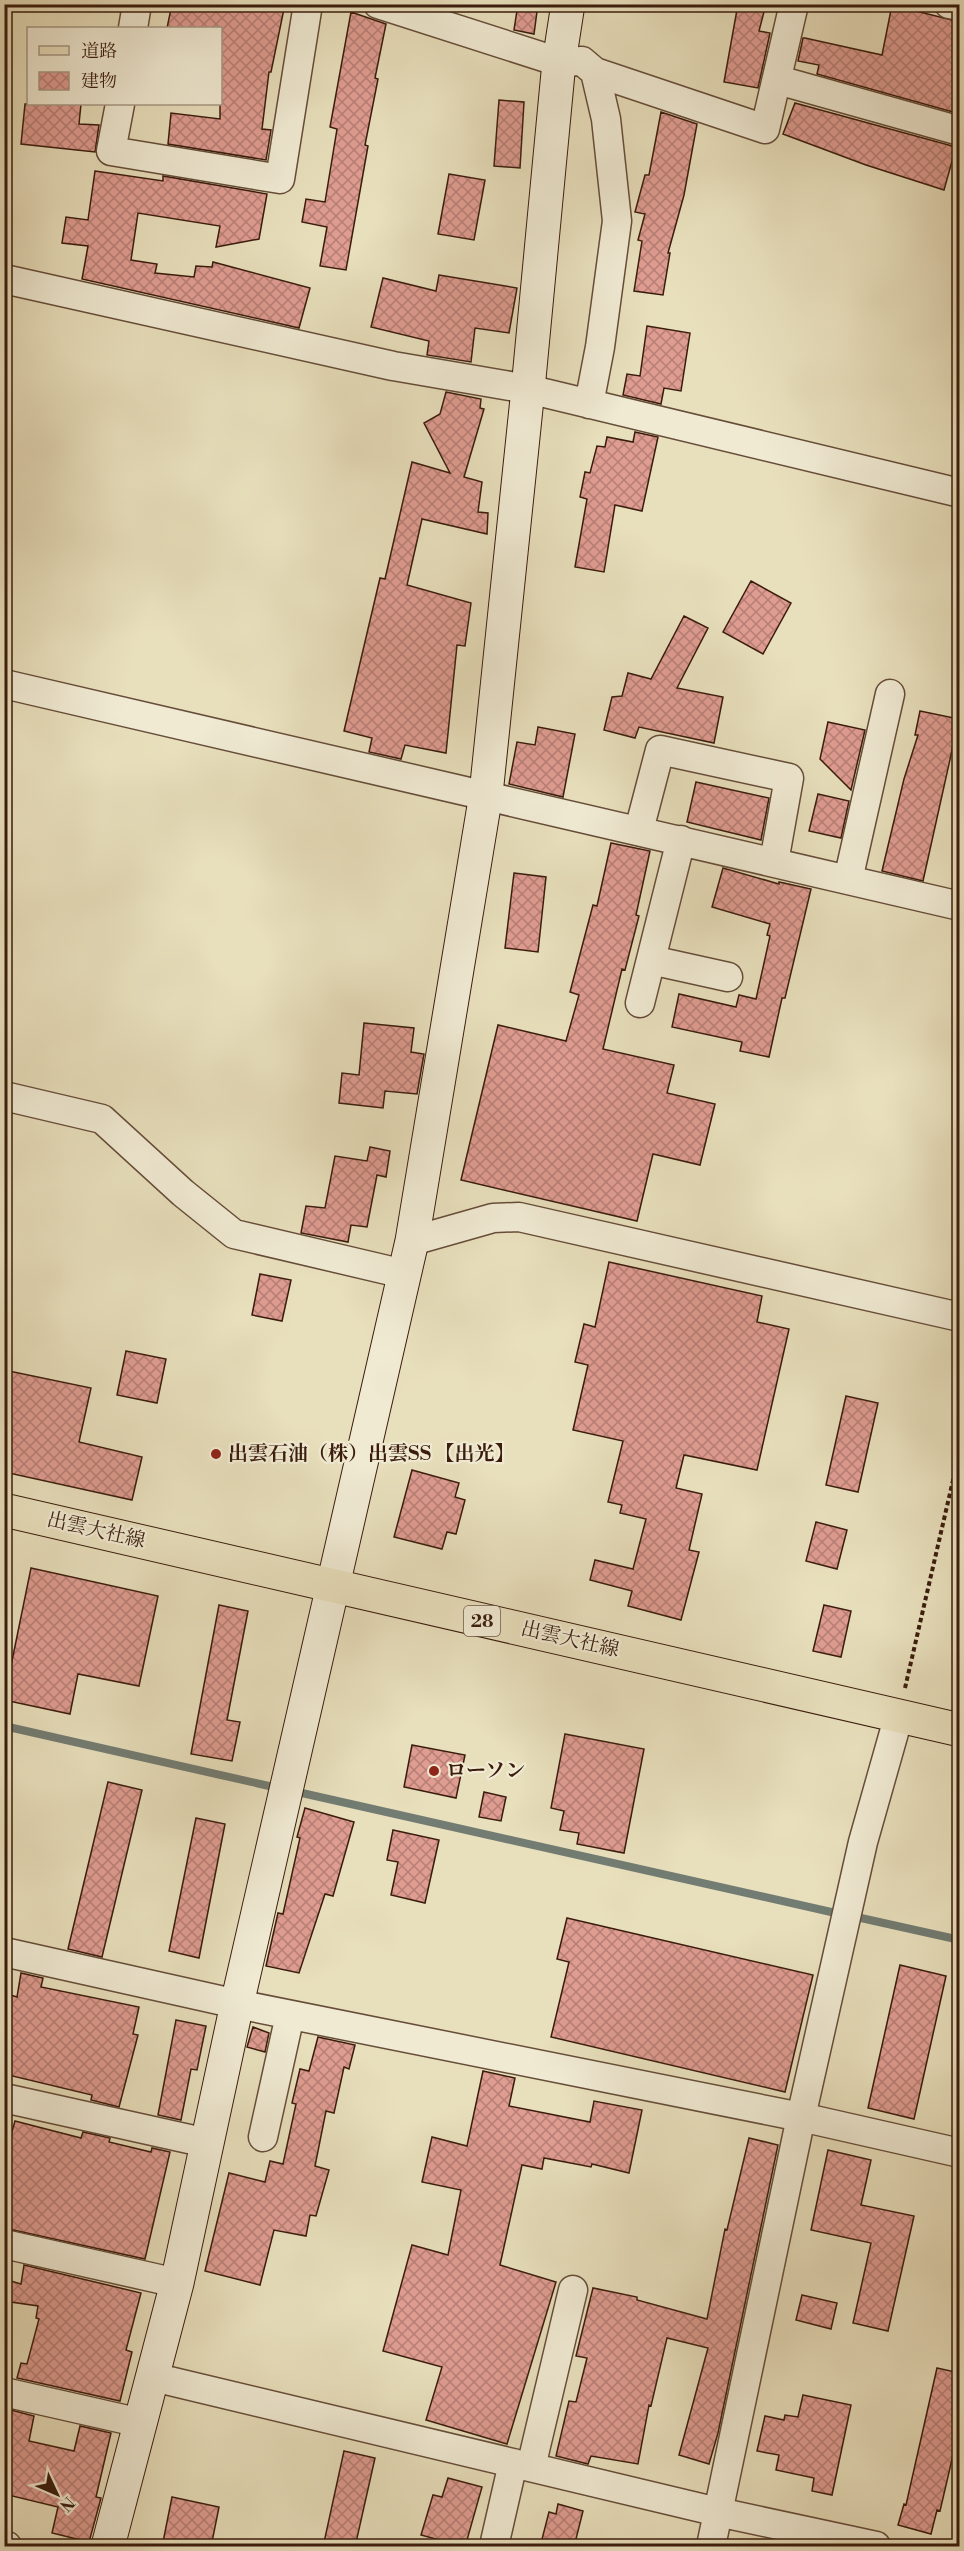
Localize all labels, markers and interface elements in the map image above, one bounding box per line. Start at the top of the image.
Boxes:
legend [27,27,222,105]
text: 道路 [81,40,117,63]
text: 建物 [81,70,117,93]
place label: 出雲石油（株）出雲SS 【出光】 [228,1442,514,1467]
marker: 出雲石油（株）出雲SS 【出光】 [209,1447,223,1461]
street label: 出雲大社線 [44,1508,148,1554]
road number: 28 [464,1606,500,1636]
street label: 出雲大社線 [518,1617,622,1663]
place label: ローソン [446,1759,525,1784]
marker: ローソン [427,1764,441,1778]
north arrow [27,2464,87,2524]
text: N [55,2492,79,2515]

